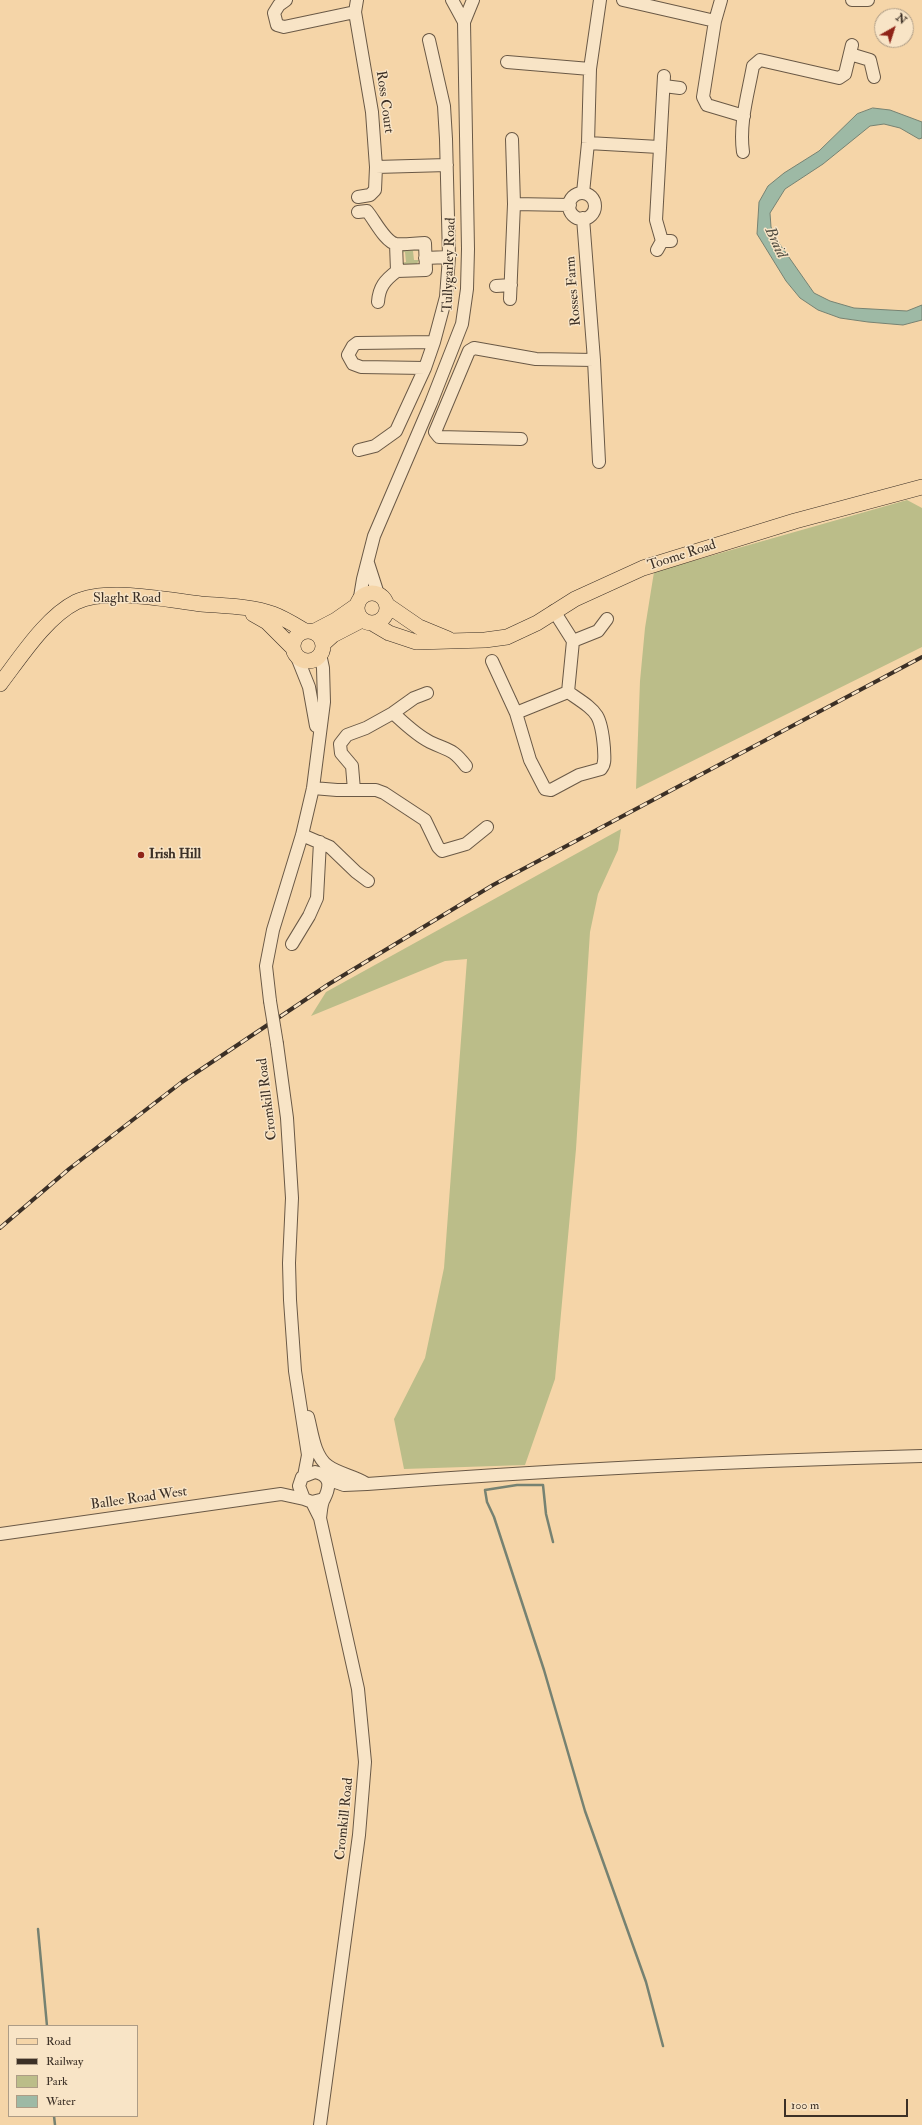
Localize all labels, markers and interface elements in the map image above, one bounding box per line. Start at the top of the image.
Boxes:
north arrow [874,8,914,48]
text: N [893,11,909,27]
street label: Ross Court [371,70,397,134]
street label: Tullygarley Road [440,217,460,313]
water label: Braid [760,225,790,261]
street label: Rosses Farm [563,255,585,327]
street label: Toome Road [646,537,718,575]
street label: Slaght Road [93,591,161,607]
place label: Irish Hill [149,847,201,863]
marker: Irish Hill [136,850,146,860]
street label: Cromkill Road [255,1057,281,1141]
street label: Ballee Road West [90,1484,188,1514]
street label: Cromkill Road [332,1777,358,1861]
legend [8,2025,138,2117]
text: Road [46,2034,71,2049]
text: Railway [46,2054,83,2069]
text: Park [46,2074,68,2089]
scale bar [786,2091,910,2117]
text: Water [46,2094,75,2109]
text: 100 m [791,2098,819,2113]

